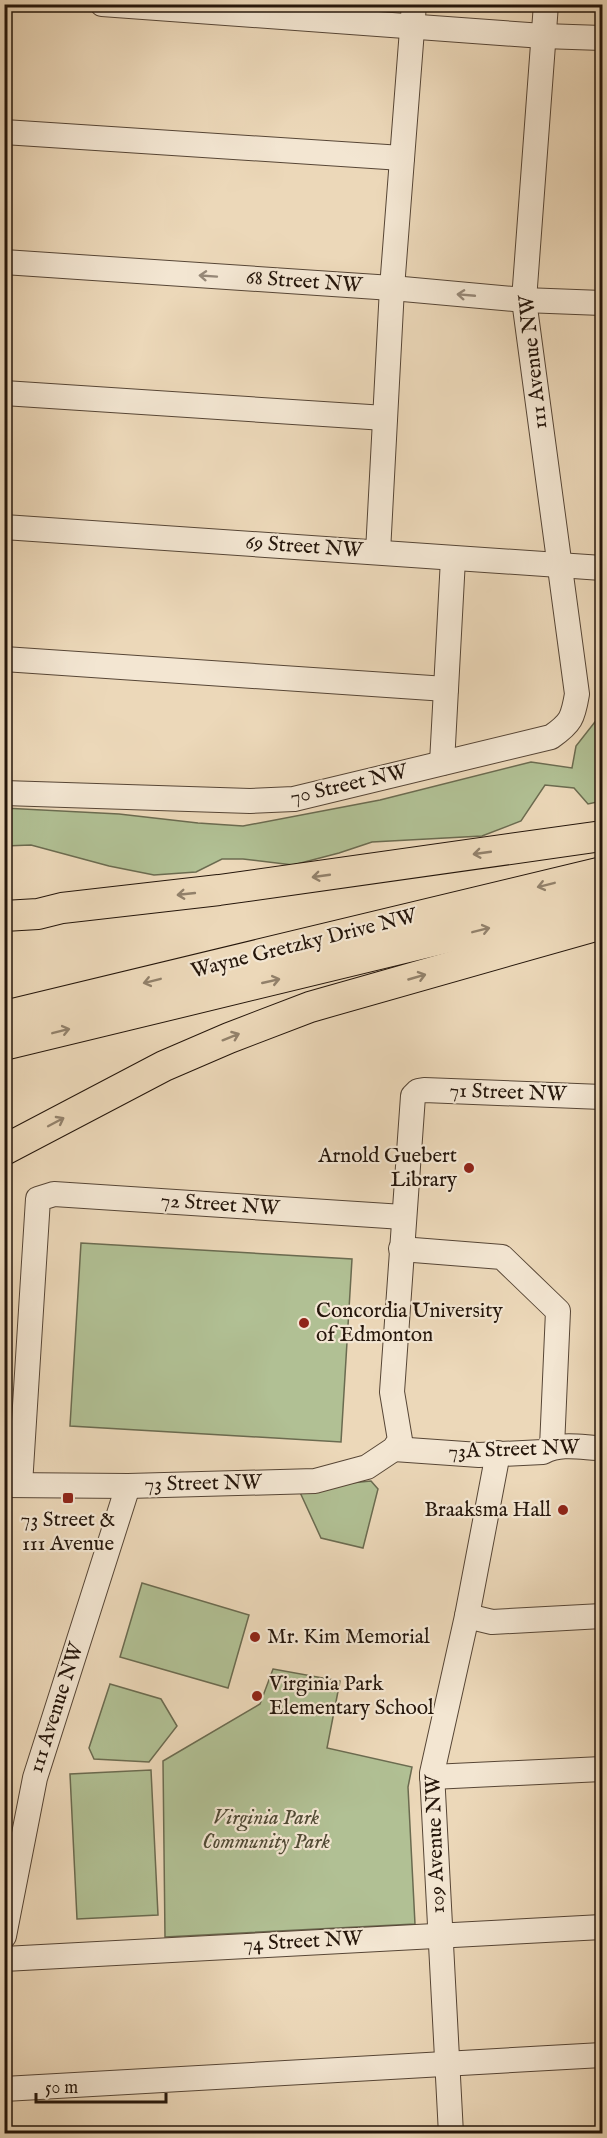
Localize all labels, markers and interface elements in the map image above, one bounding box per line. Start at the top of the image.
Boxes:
street label: 68 Street NW [245,264,364,300]
one-way arrow [199,270,219,281]
one-way arrow [456,289,476,300]
street label: 111 Avenue NW [513,292,554,431]
street label: 69 Street NW [244,529,365,565]
street label: 70 Street NW [288,758,411,812]
one-way arrow [473,848,493,859]
one-way arrow [312,870,332,881]
one-way arrow [536,880,555,892]
one-way arrow [177,889,197,900]
street label: Wayne Gretzky Drive NW [188,903,421,985]
one-way arrow [472,923,491,935]
one-way arrow [407,971,426,982]
one-way arrow [262,974,281,986]
one-way arrow [143,975,162,987]
one-way arrow [52,1024,71,1036]
one-way arrow [222,1031,240,1042]
street label: 71 Street NW [449,1077,568,1109]
one-way arrow [47,1116,64,1128]
place label: Arnold Guebert Library [317,1143,458,1194]
marker: Arnold Guebert Library [462,1161,476,1175]
street label: 72 Street NW [160,1187,281,1223]
place label: Concordia University of Edmonton [316,1298,504,1349]
marker: Concordia University of Edmonton [297,1316,311,1330]
street label: 73A Street NW [448,1434,581,1466]
street label: 73 Street NW [144,1469,263,1499]
marker: 73 Street & 111 Avenue [61,1491,75,1505]
place label: Braaksma Hall [424,1497,551,1524]
marker: Braaksma Hall [556,1503,570,1517]
place label: 73 Street & 111 Avenue [21,1507,116,1558]
place label: Mr. Kim Memorial [267,1624,430,1651]
marker: Mr. Kim Memorial [248,1630,262,1644]
street label: 111 Avenue NW [23,1639,91,1776]
place label: Virginia Park Elementary School [268,1671,434,1722]
marker: Virginia Park Elementary School [250,1689,264,1703]
street label: 109 Avenue NW [420,1773,452,1914]
park label: Virginia Park Community Park [202,1805,330,1856]
street label: 74 Street NW [243,1925,364,1959]
scale bar [36,2066,166,2104]
text: 50 m [45,2077,78,2100]

